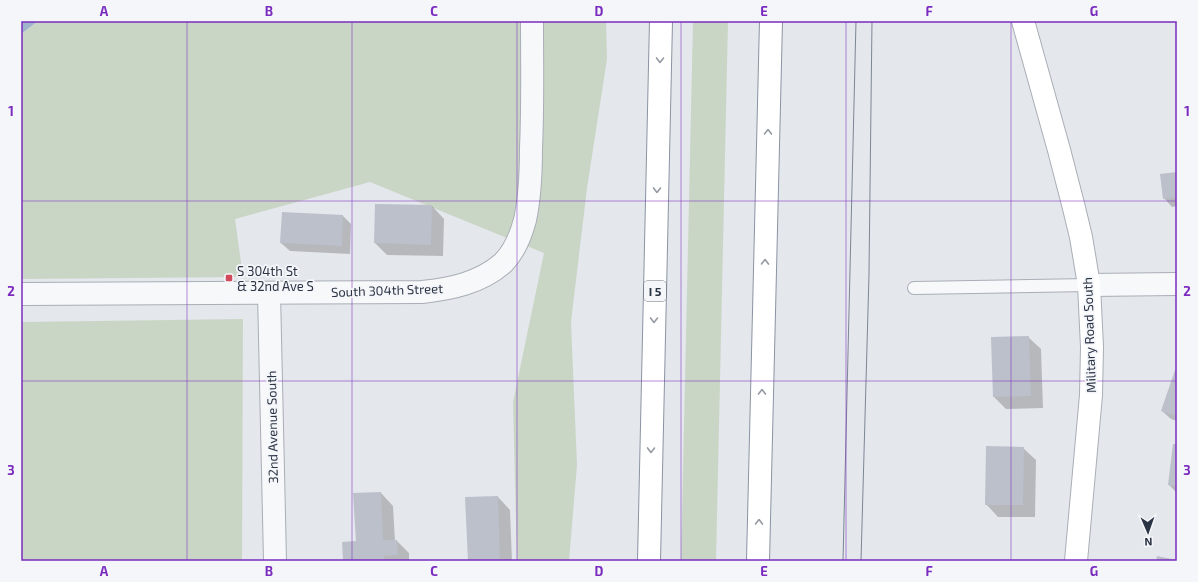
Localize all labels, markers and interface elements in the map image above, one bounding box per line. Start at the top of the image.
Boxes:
text: A [100,3,109,19]
text: B [265,3,273,19]
text: C [430,3,438,19]
text: D [595,3,604,19]
text: E [760,3,768,19]
text: F [925,3,933,19]
text: G [1090,3,1098,19]
one-way arrow [656,57,665,63]
text: 1 [8,103,14,119]
text: 1 [1184,103,1190,119]
one-way arrow [764,129,772,135]
one-way arrow [653,187,662,193]
one-way arrow [761,259,769,265]
place label: S 304th St & 32nd Ave S [237,263,314,294]
marker: S 304th St & 32nd Ave S [224,273,234,283]
street label: Military Road South [1079,277,1099,393]
street label: South 304th Street [331,280,443,300]
road number: I 5 [644,281,666,301]
text: 2 [7,283,15,299]
text: 2 [1183,283,1191,299]
one-way arrow [650,317,659,323]
street label: 32nd Avenue South [263,370,281,484]
one-way arrow [758,389,766,395]
one-way arrow [647,447,655,453]
text: 3 [7,462,15,478]
text: 3 [1183,462,1191,478]
north arrow [1128,512,1168,552]
one-way arrow [755,519,763,525]
text: N [1144,536,1153,549]
text: A [100,563,109,579]
text: B [265,563,273,579]
text: C [430,563,438,579]
text: D [595,563,604,579]
text: E [760,563,768,579]
text: F [925,563,933,579]
text: G [1090,563,1098,579]

